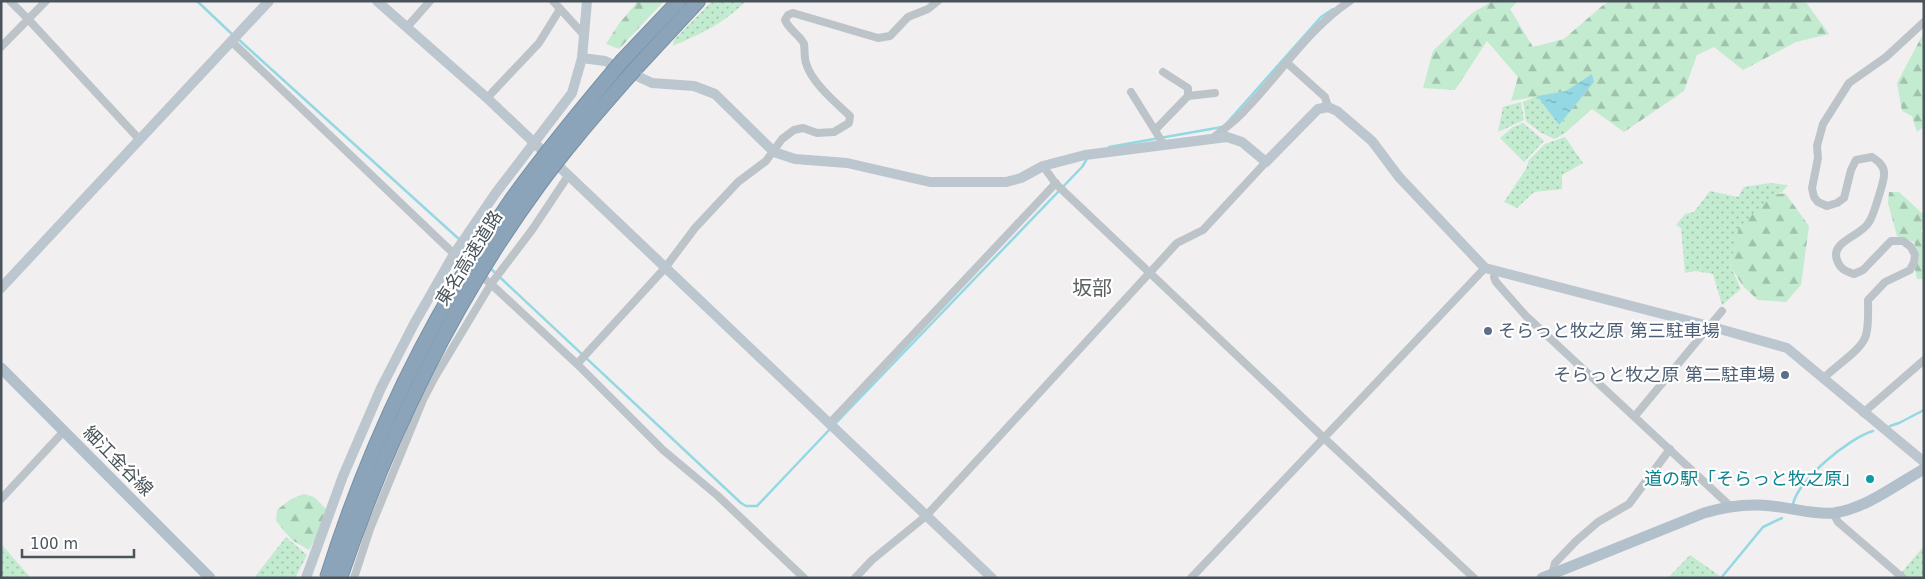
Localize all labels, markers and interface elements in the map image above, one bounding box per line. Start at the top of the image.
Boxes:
street label: 東名高速道路 [431,206,506,309]
district label: 坂部 [1072,276,1112,300]
place label: そらっと牧之原 第三駐車場 [1498,320,1720,341]
marker: そらっと牧之原 第三駐車場 [1482,325,1494,337]
place label: そらっと牧之原 第二駐車場 [1553,364,1775,385]
marker: そらっと牧之原 第二駐車場 [1779,369,1791,381]
street label: 細江金谷線 [79,421,158,500]
place label: 道の駅「そらっと牧之原」 [1644,468,1860,489]
marker: 道の駅「そらっと牧之原」 [1864,473,1876,485]
scale bar [22,526,135,558]
text: 100 m [30,535,78,553]

